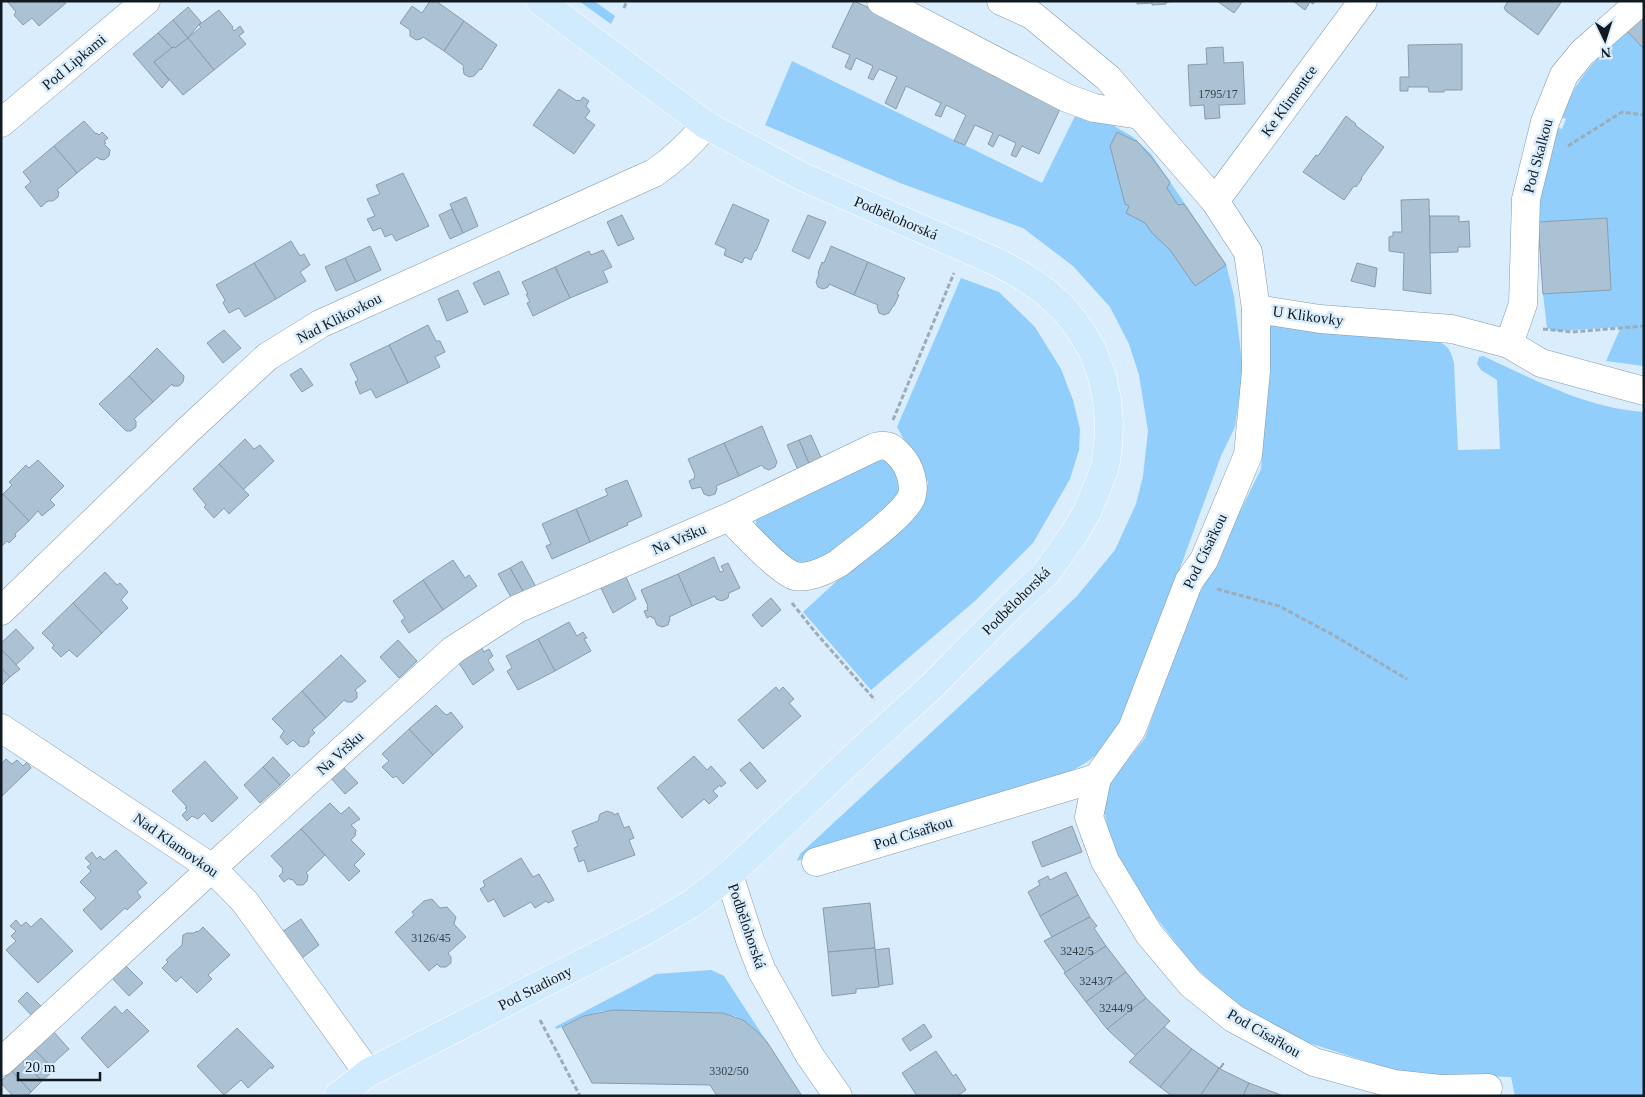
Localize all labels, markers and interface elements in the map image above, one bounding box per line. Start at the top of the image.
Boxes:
north arrow [1580,15,1630,65]
street label: Pod Lipkami [39,31,109,93]
text: N [1600,45,1611,60]
street label: Ke Klimentce [1258,62,1320,140]
house number: 1795/17 [1198,87,1238,101]
street label: Pod Skalkou [1520,117,1556,195]
street label: Podbělohorská [852,193,940,243]
street label: Nad Klikovkou [294,290,384,346]
street label: U Klikovky [1272,303,1345,329]
street label: Pod Císařkou [1180,511,1230,591]
street label: Na Vršku [650,520,709,557]
street label: Podbělohorská [979,564,1053,638]
street label: Na Vršku [314,728,367,778]
street label: Nad Klamovkou [131,810,222,880]
street label: Pod Císařkou [872,813,955,853]
street label: Podbělohorská [725,881,769,971]
house number: 3126/45 [411,931,451,945]
house number: 3242/5 [1060,944,1094,958]
street label: Pod Stadiony [496,962,575,1013]
house number: 3243/7 [1079,974,1113,988]
house number: 3244/9 [1099,1001,1133,1015]
street label: Pod Císařkou [1225,1006,1304,1060]
scale bar [18,1050,100,1082]
text: 20 m [25,1059,56,1075]
house number: 3302/50 [709,1064,749,1078]

